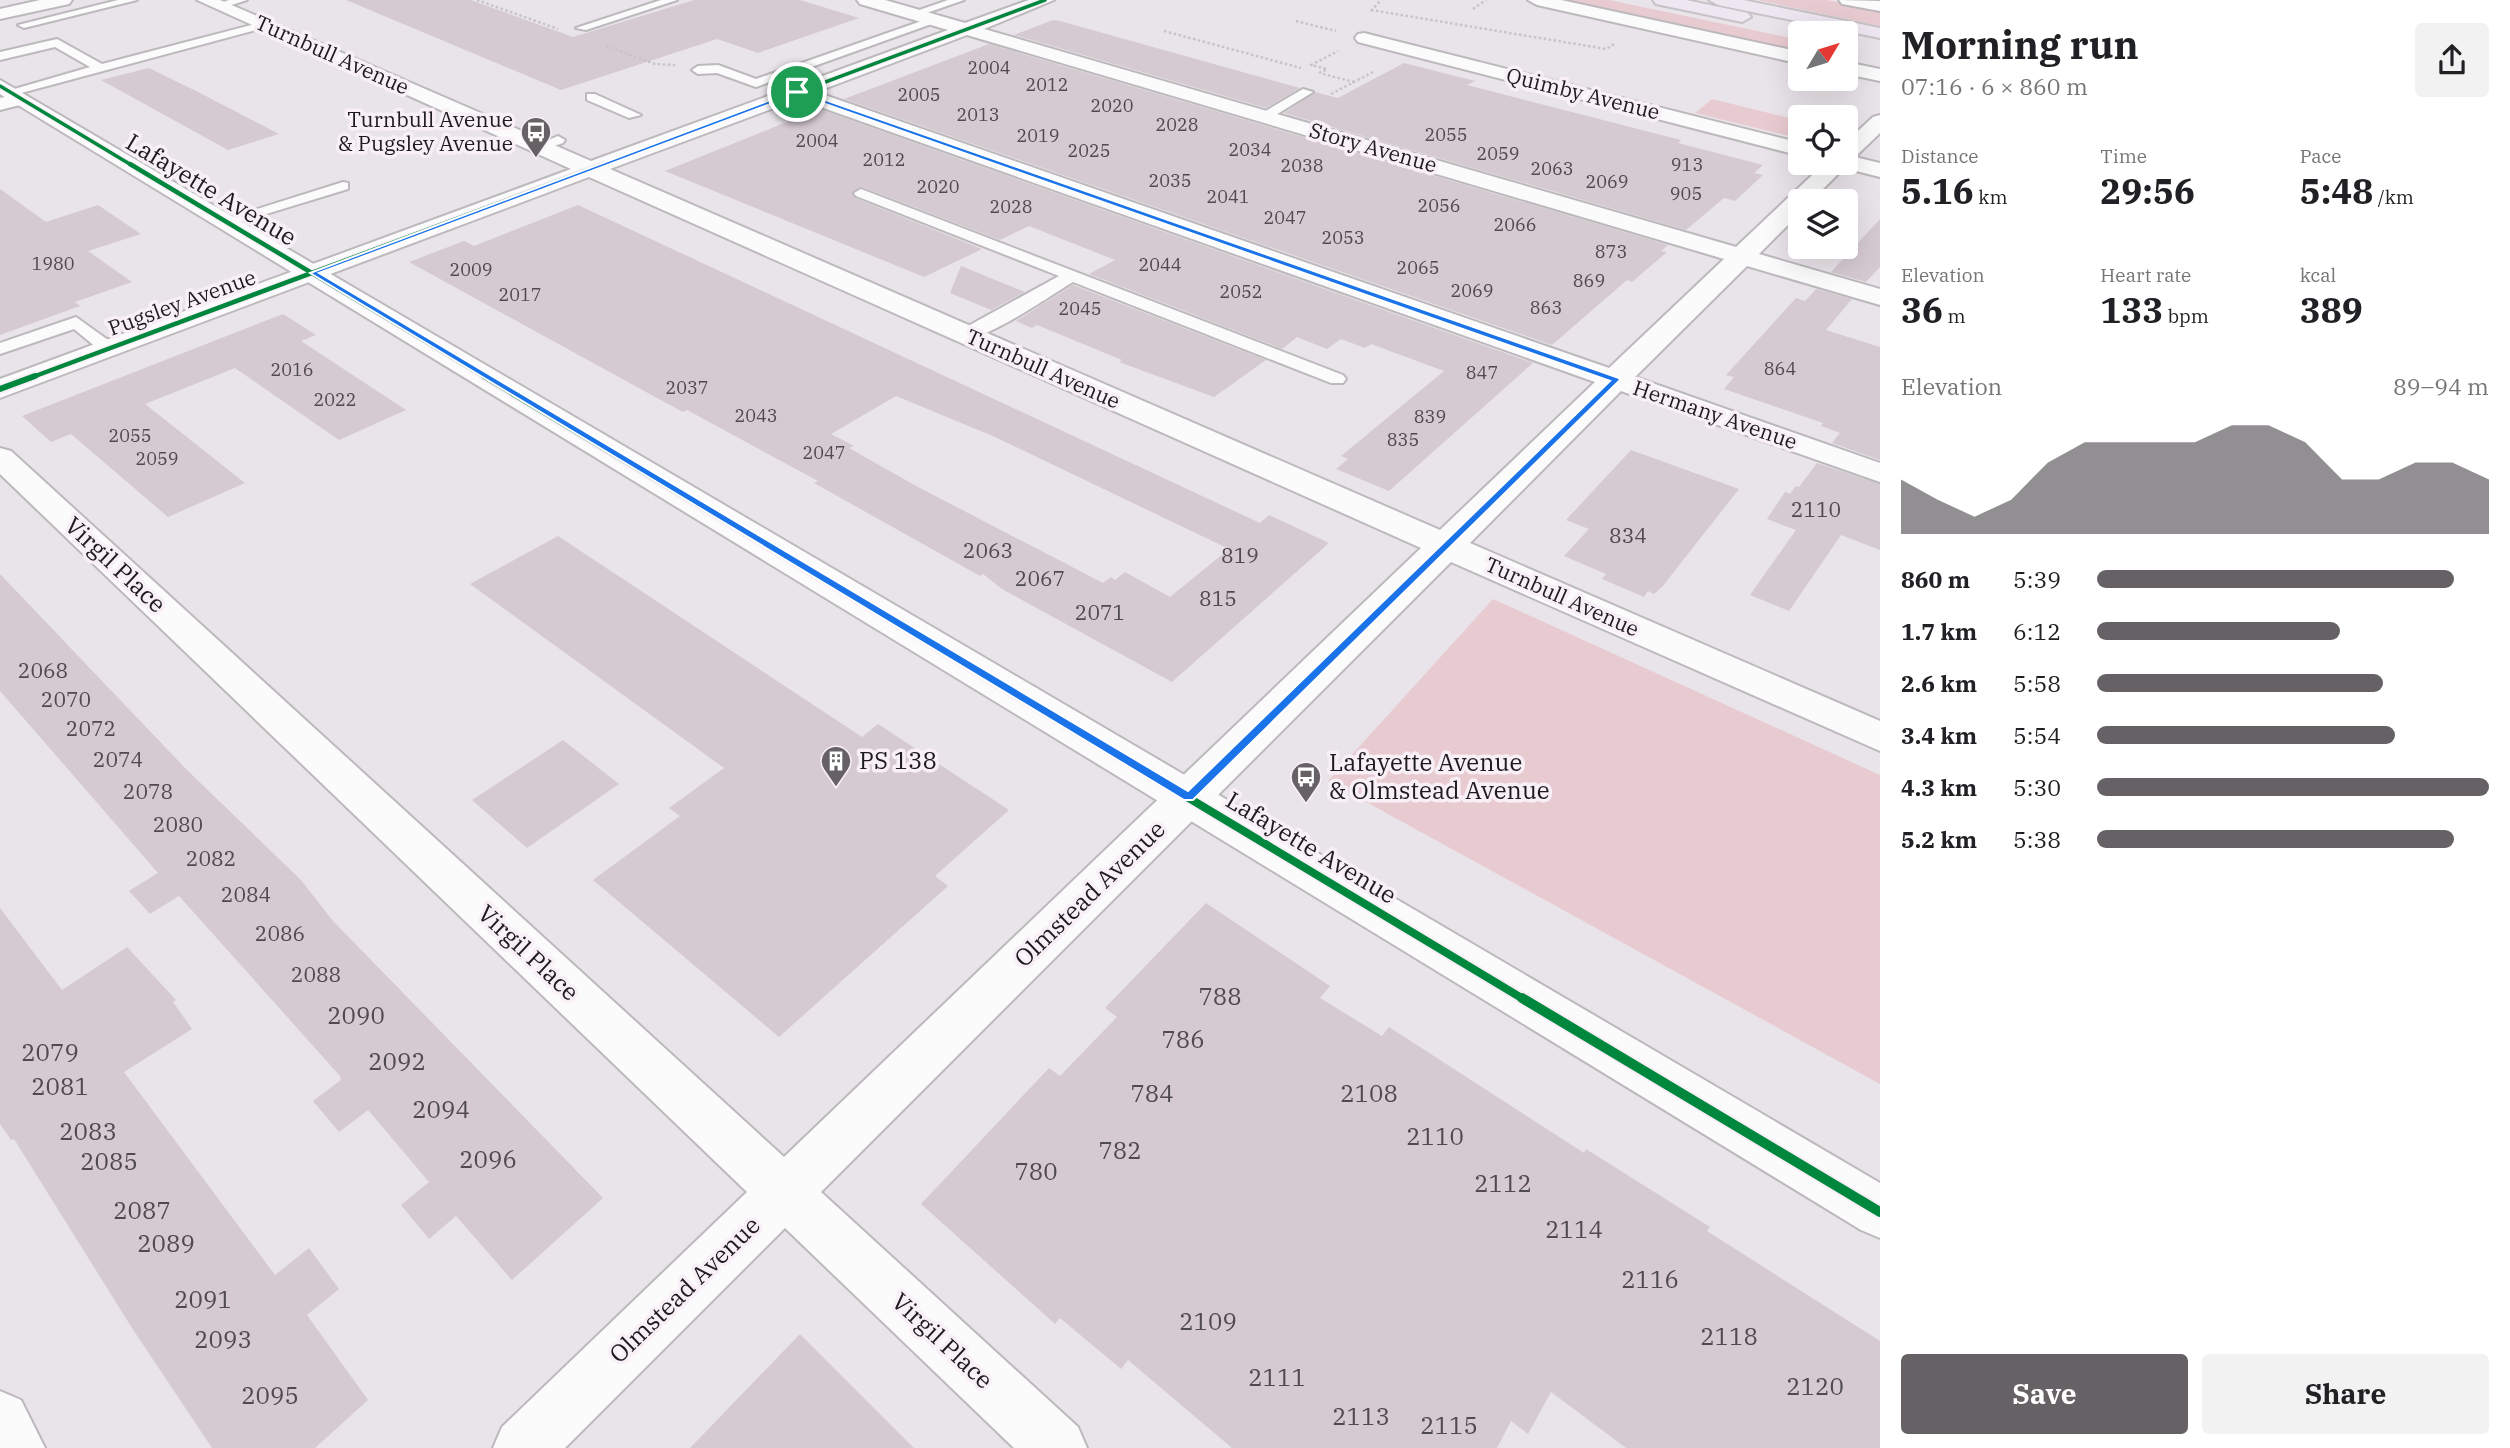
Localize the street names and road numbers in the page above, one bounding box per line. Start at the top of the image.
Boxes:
street label: Turnbull Avenue [251,8,414,101]
street label: Quimby Avenue [1504,60,1663,126]
street label: Story Avenue [1306,115,1440,179]
street label: Lafayette Avenue [120,126,303,253]
street label: Pugsley Avenue [104,262,259,342]
street label: Turnbull Avenue [962,322,1125,415]
street label: Hermany Avenue [1630,373,1801,455]
street label: Virgil Place [58,509,173,619]
street label: Turnbull Avenue [1481,550,1644,643]
street label: Lafayette Avenue [1220,784,1403,911]
street label: Olmstead Avenue [1007,813,1172,974]
street label: Virgil Place [471,897,586,1007]
street label: Olmstead Avenue [602,1209,767,1370]
street label: Virgil Place [885,1285,1000,1395]

